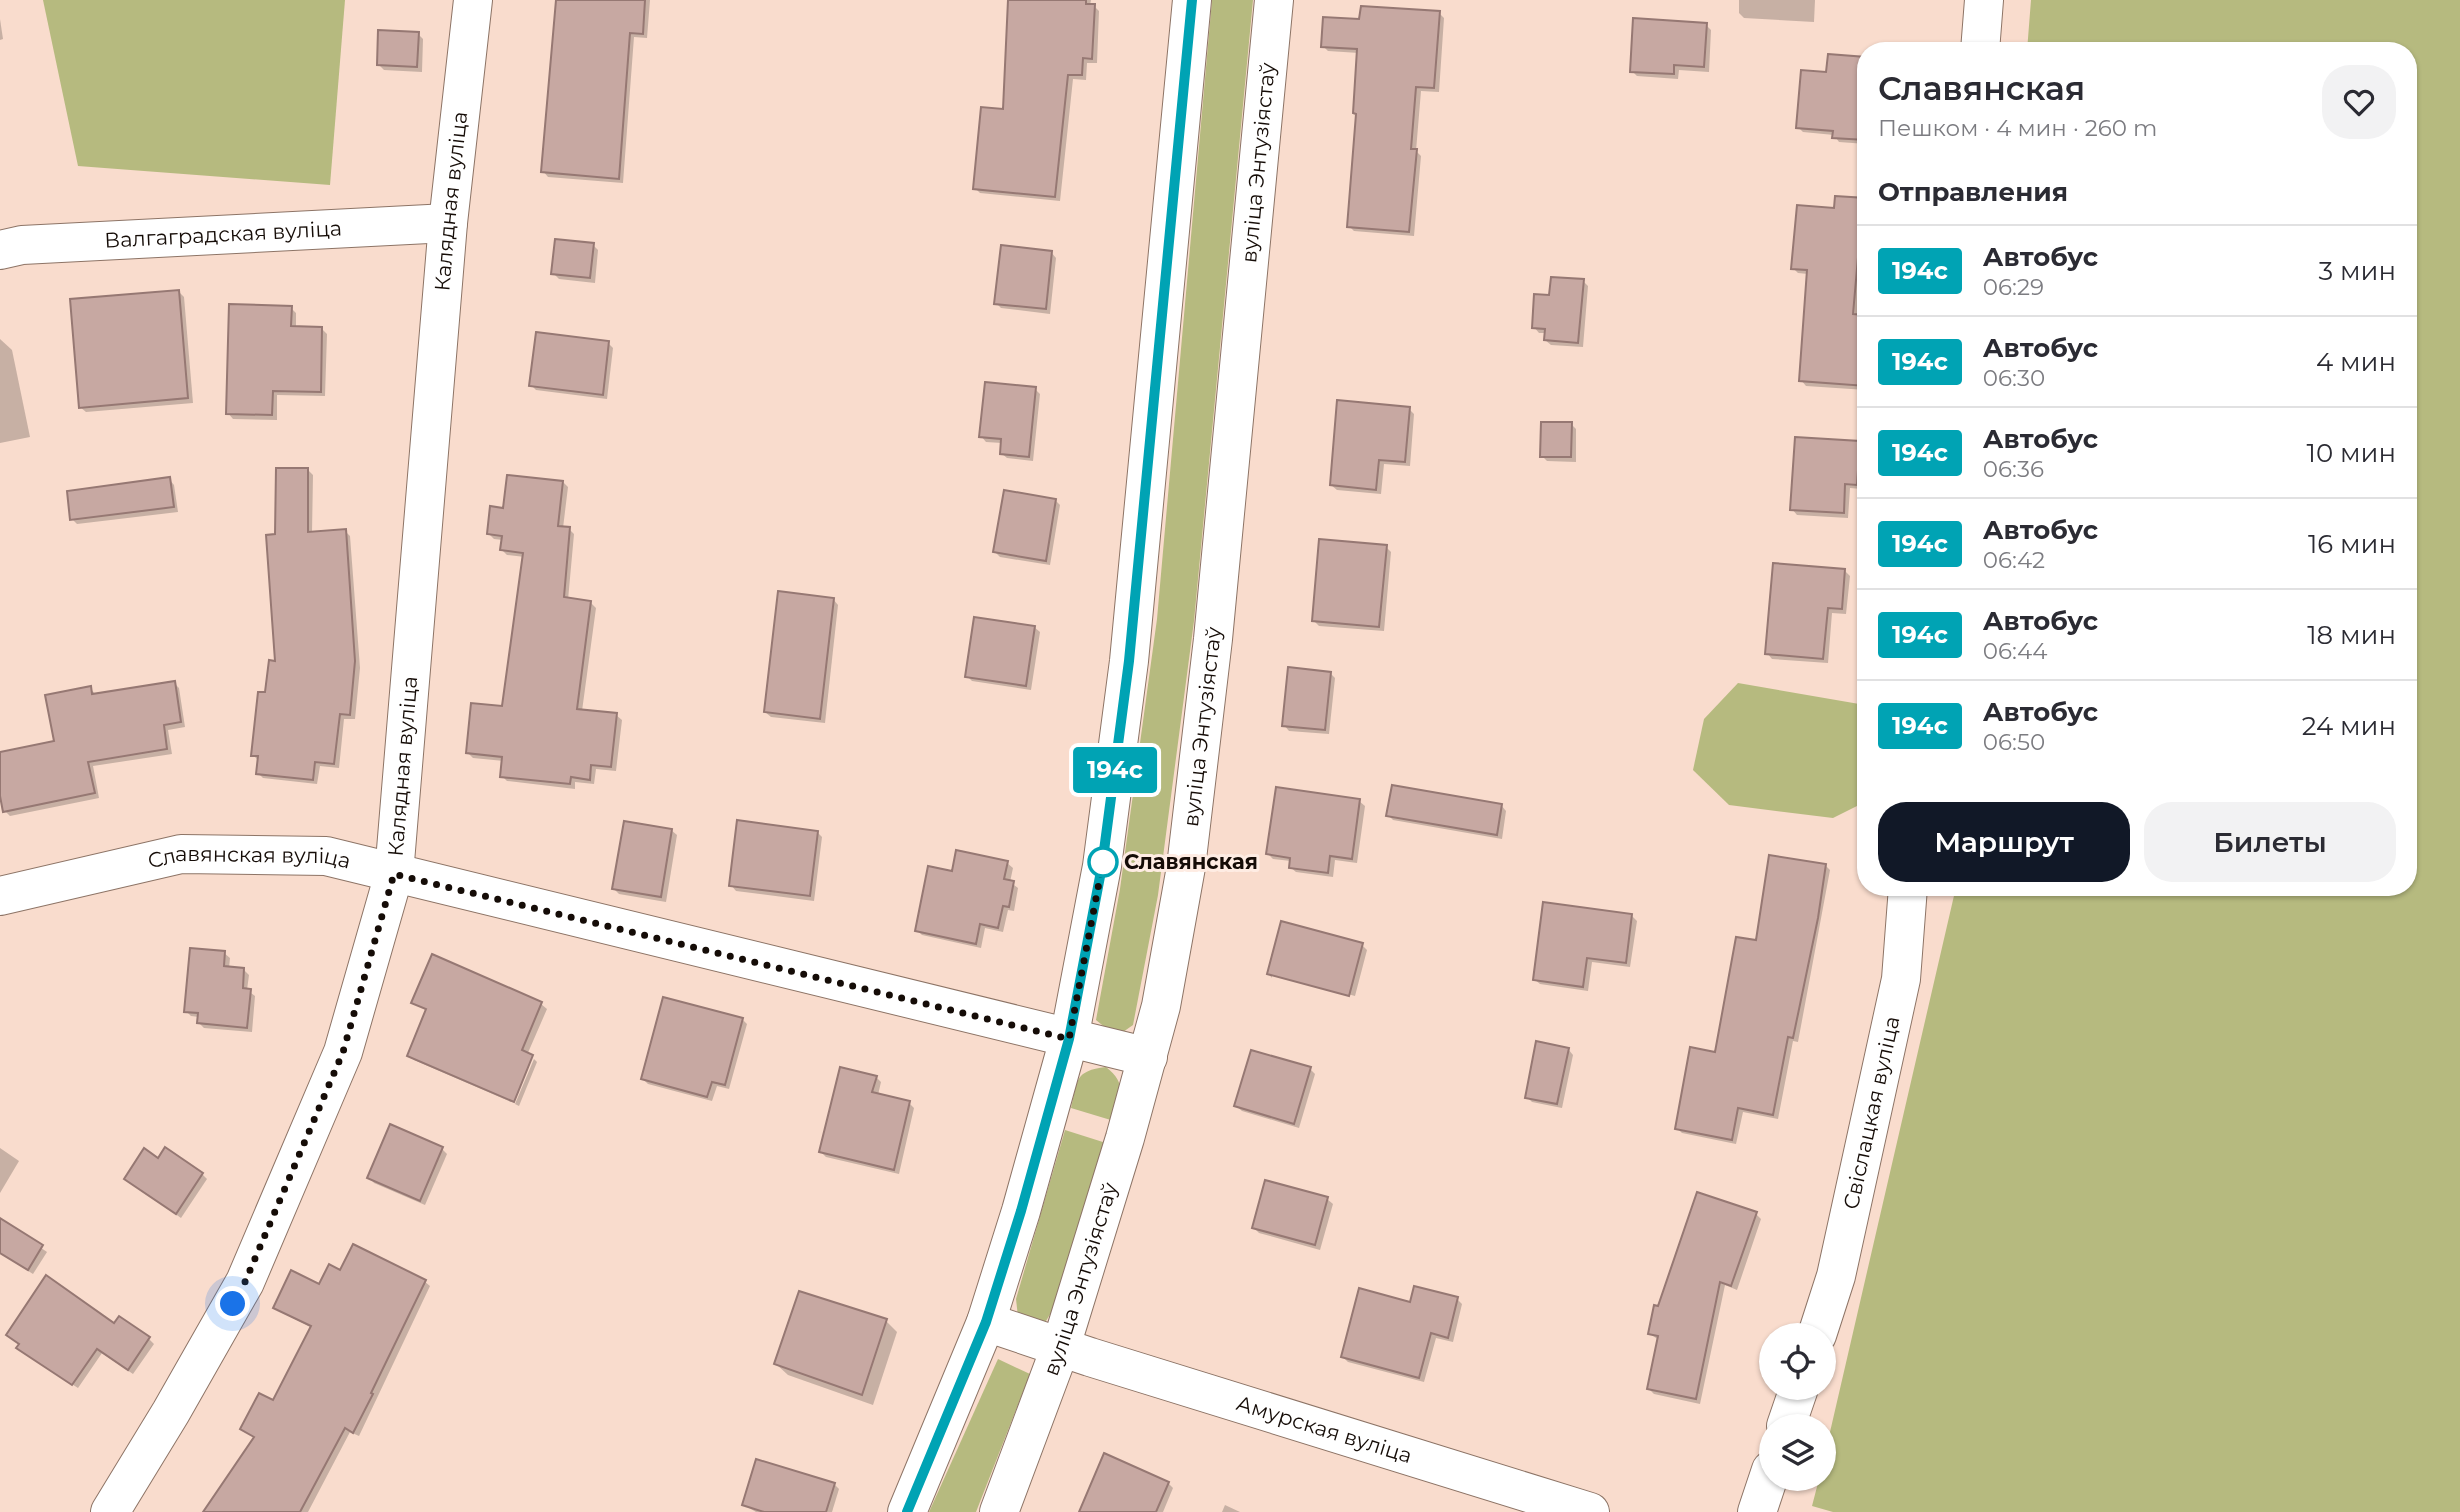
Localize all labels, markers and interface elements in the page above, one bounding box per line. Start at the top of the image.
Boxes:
street label: вуліца Энтузіястаў [1236,61,1280,264]
button: heart [2322,65,2396,139]
text: Славянская [1878,68,2085,108]
street label: Калядная вуліца [429,110,472,292]
text: Пешком · 4 мин · 260 m [1878,114,2157,142]
text: Отправления [1878,176,2068,208]
street label: Валгаградская вуліца [104,215,342,253]
text: Автобус [1983,241,2098,273]
text: 3 мин [2319,255,2396,287]
text: 194с [1892,256,1948,285]
text: 06:29 [1983,273,2044,301]
text: Автобус [1983,332,2098,364]
text: 4 мин [2316,346,2396,378]
text: 194с [1892,347,1948,376]
text: 06:30 [1983,364,2045,392]
text: Автобус [1983,423,2098,455]
text: 10 мин [2307,437,2396,469]
text: 194с [1892,438,1948,467]
text: 06:36 [1983,455,2044,483]
text: Автобус [1983,514,2098,546]
text: 16 мин [2308,528,2396,560]
text: 194с [1892,529,1948,558]
text: 06:42 [1983,546,2045,574]
text: Автобус [1983,605,2098,637]
text: 18 мин [2307,619,2396,651]
text: 194с [1892,620,1948,649]
street label: вуліца Энтузіястаў [1178,625,1226,828]
text: 06:44 [1983,637,2047,665]
street label: Калядная вуліца [383,675,422,857]
text: Автобус [1983,696,2098,728]
text: 24 мин [2302,710,2396,742]
text: 194с [1892,711,1948,740]
text: 06:50 [1983,728,2045,756]
line badge: 194с [1066,747,1164,793]
text: 194с [1087,755,1143,784]
button: Маршрут [1878,802,2130,882]
button: Билеты [2144,802,2396,882]
street label: Славянская вуліца [145,841,353,874]
marker: Славянская [1088,847,1118,877]
place label: Славянская [1124,849,1258,874]
street label: Свіслацкая вуліца [1838,1014,1904,1212]
street label: вуліца Энтузіястаў [1038,1179,1123,1379]
your location [215,1286,250,1321]
map controls [1759,1323,1836,1491]
button: locate [1759,1323,1836,1400]
street label: Амурская вуліца [1234,1390,1415,1468]
button: layers [1759,1414,1836,1491]

